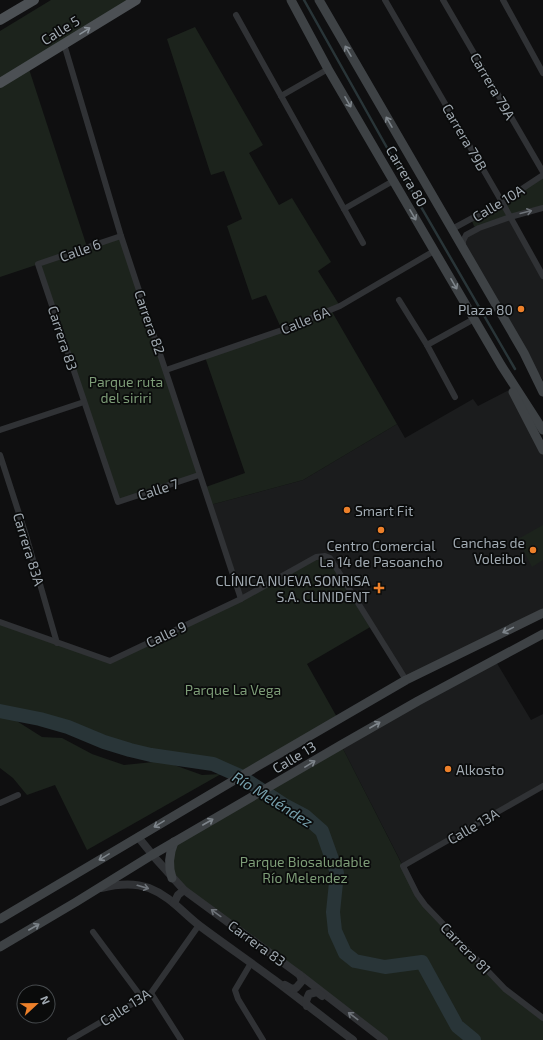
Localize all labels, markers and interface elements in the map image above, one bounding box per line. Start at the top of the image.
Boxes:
street label: Calle 5 [38,12,82,48]
one-way arrow [79,26,91,34]
one-way arrow [343,45,351,57]
street label: Carrera 79A [467,49,519,123]
one-way arrow [344,96,352,108]
street label: Carrera 79B [439,100,491,174]
one-way arrow [385,116,393,128]
street label: Carrera 80 [383,142,431,210]
street label: Calle 10A [469,181,527,225]
one-way arrow [519,208,532,216]
one-way arrow [410,209,418,221]
street label: Calle 6 [57,235,103,265]
one-way arrow [450,278,458,290]
street label: Carrera 82 [131,288,169,357]
place label: Plaza 80 [458,301,513,318]
street label: Calle 6A [278,302,332,337]
street label: Carrera 83 [45,304,81,372]
marker: Plaza 80 [516,304,526,314]
park label: Parque ruta del siriri [89,373,163,406]
street label: Calle 7 [135,474,181,504]
place label: Smart Fit [355,502,413,519]
marker: Smart Fit [342,505,352,515]
street label: Carrera 83A [10,510,48,588]
marker: Centro Comercial La 14 de Pasoancho [376,525,386,535]
place label: Canchas de Voleibol [453,534,526,567]
place label: Centro Comercial La 14 de Pasoancho [319,537,443,570]
marker: Canchas de Voleibol [528,545,538,555]
place label: CLÍNICA NUEVA SONRISA S.A. CLINIDENT [216,572,370,605]
marker: CLÍNICA NUEVA SONRISA S.A. CLINIDENT [373,582,385,594]
street label: Calle 9 [143,617,189,651]
one-way arrow [502,627,514,634]
park label: Parque La Vega [185,681,281,698]
one-way arrow [369,721,381,729]
street label: Calle 13 [269,737,319,777]
one-way arrow [304,759,316,767]
place label: Alkosto [456,761,504,778]
marker: Alkosto [443,764,453,774]
water label: Río Meléndez [230,767,317,831]
street label: Calle 13A [444,804,502,848]
one-way arrow [202,818,214,826]
one-way arrow [153,821,165,829]
park label: Parque Biosaludable Río Melendez [240,853,370,886]
one-way arrow [98,854,110,862]
one-way arrow [136,884,149,891]
one-way arrow [210,909,221,917]
street label: Carrera 83 [225,916,289,970]
street label: Carrera 81 [437,919,495,977]
one-way arrow [28,922,40,930]
north arrow [16,984,56,1024]
street label: Calle 13A [96,985,154,1029]
text: N [38,994,53,1006]
one-way arrow [348,1012,359,1021]

